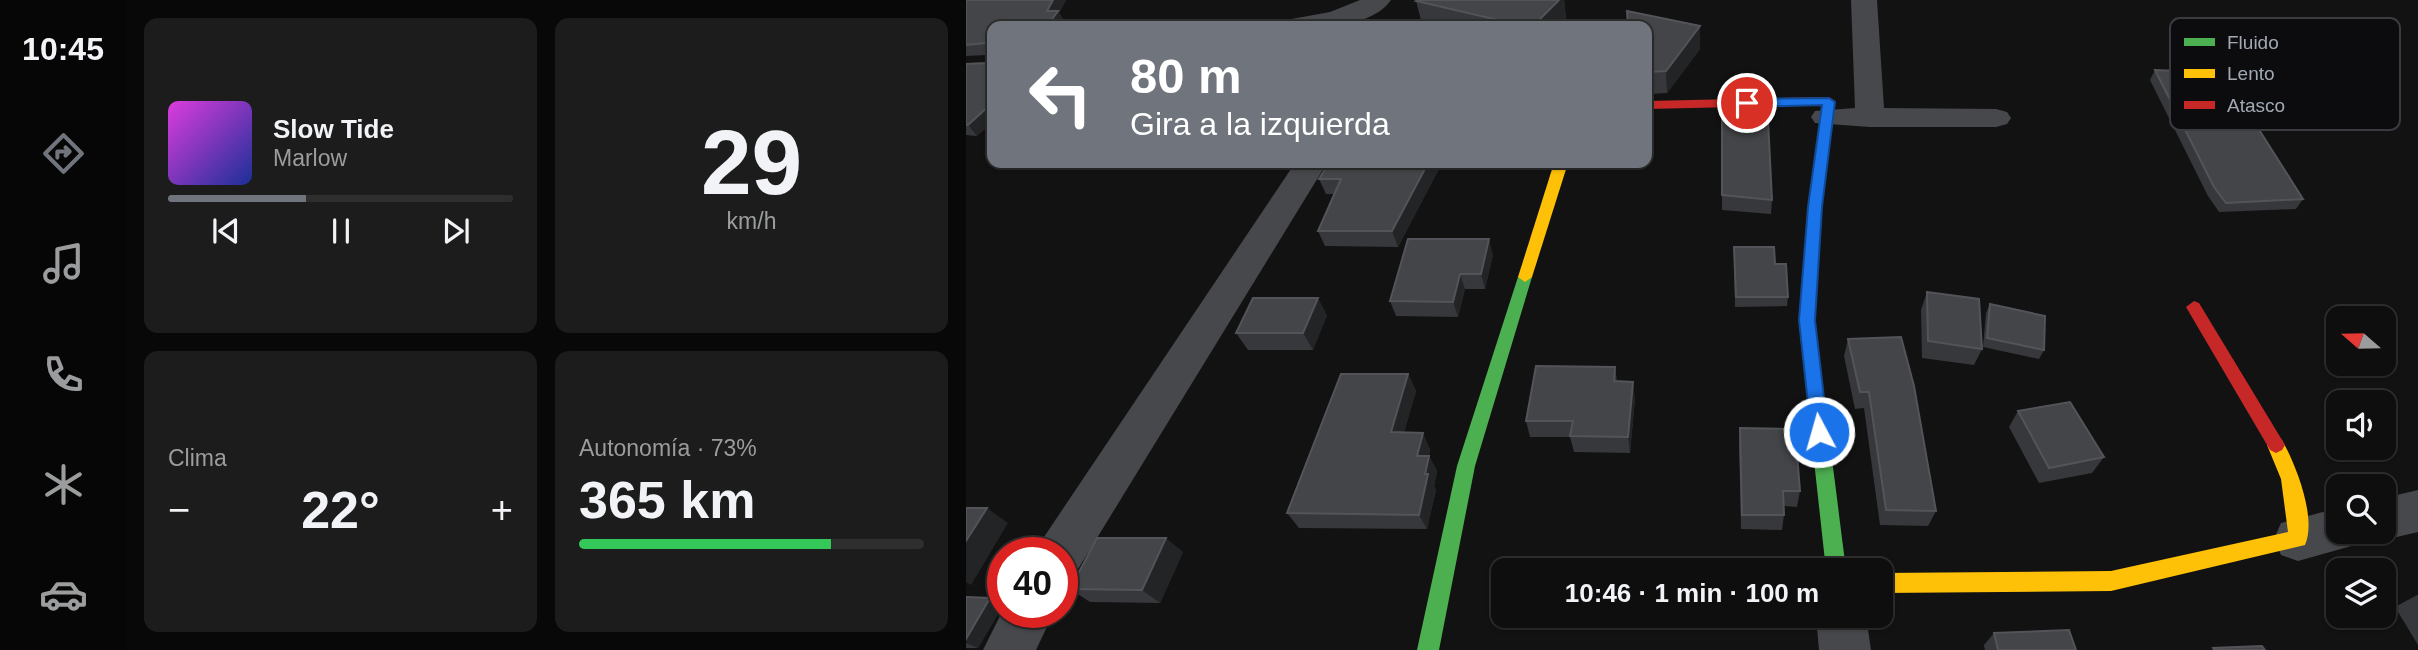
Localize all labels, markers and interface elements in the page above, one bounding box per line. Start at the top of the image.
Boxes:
legend [2170,18,2400,130]
text: 10:45 [22,31,104,67]
text: Fluido [2227,32,2279,53]
icon: left [1015,49,1106,140]
text: 80 m [1130,49,1242,103]
text: Lento [2227,63,2275,84]
pin [1717,73,1777,133]
icon: arrive [1728,84,1766,122]
text: Atasco [2227,95,2285,116]
text: Gira a la izquierda [1130,106,1390,142]
text: 29 [701,112,802,213]
text: Slow Tide [273,114,394,144]
icon: directions [39,129,88,178]
text: Marlow [273,145,347,171]
text: km/h [727,208,776,234]
icon: previous [207,212,245,250]
icon: pause [322,212,360,250]
icon: next [437,212,475,250]
icon: music [39,239,88,288]
north arrow [2326,306,2396,376]
map controls [2326,306,2396,628]
icon: phone [39,350,88,399]
button: sound [2326,390,2396,460]
position arrow [1782,395,1856,469]
text: Autonomía · 73% [579,435,757,461]
text: Clima [168,445,227,471]
icon: climate [39,460,88,509]
text: 365 km [579,471,755,529]
button: search [2326,474,2396,544]
text: 22° [301,481,380,539]
text: − [168,489,190,531]
text: + [491,489,513,531]
speed limit sign: 40 [987,537,1078,628]
button: layers [2326,558,2396,628]
icon: car [39,570,88,619]
text: 10:46 · 1 min · 100 m [1565,578,1819,608]

